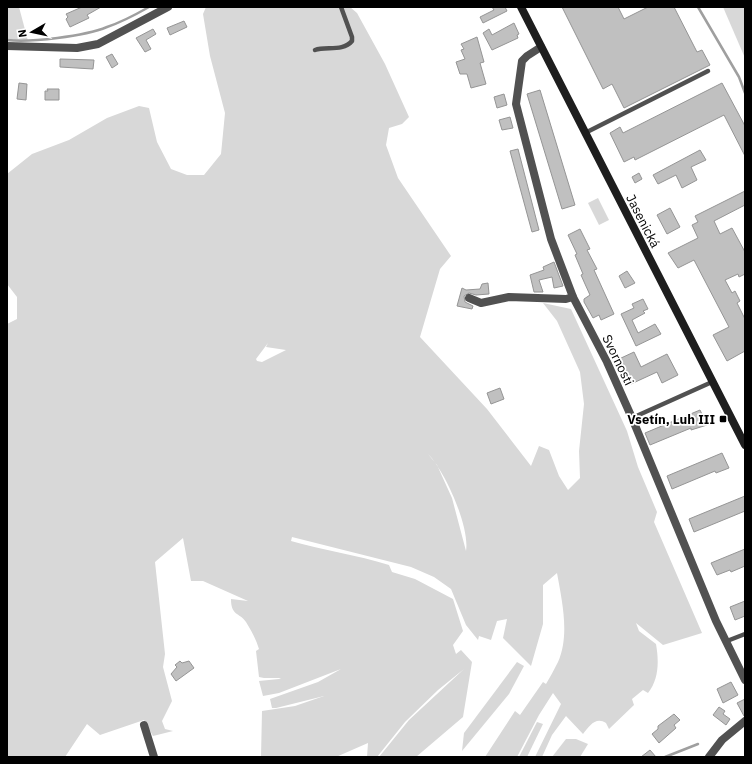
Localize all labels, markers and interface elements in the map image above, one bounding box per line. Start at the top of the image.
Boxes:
north arrow [12,12,52,52]
text: N [15,29,30,39]
street label: Jasenická [622,191,664,251]
street label: Svornosti [598,332,638,388]
place label: Vsetín, Luh III [627,411,715,428]
marker: Vsetín, Luh III [718,414,728,424]

